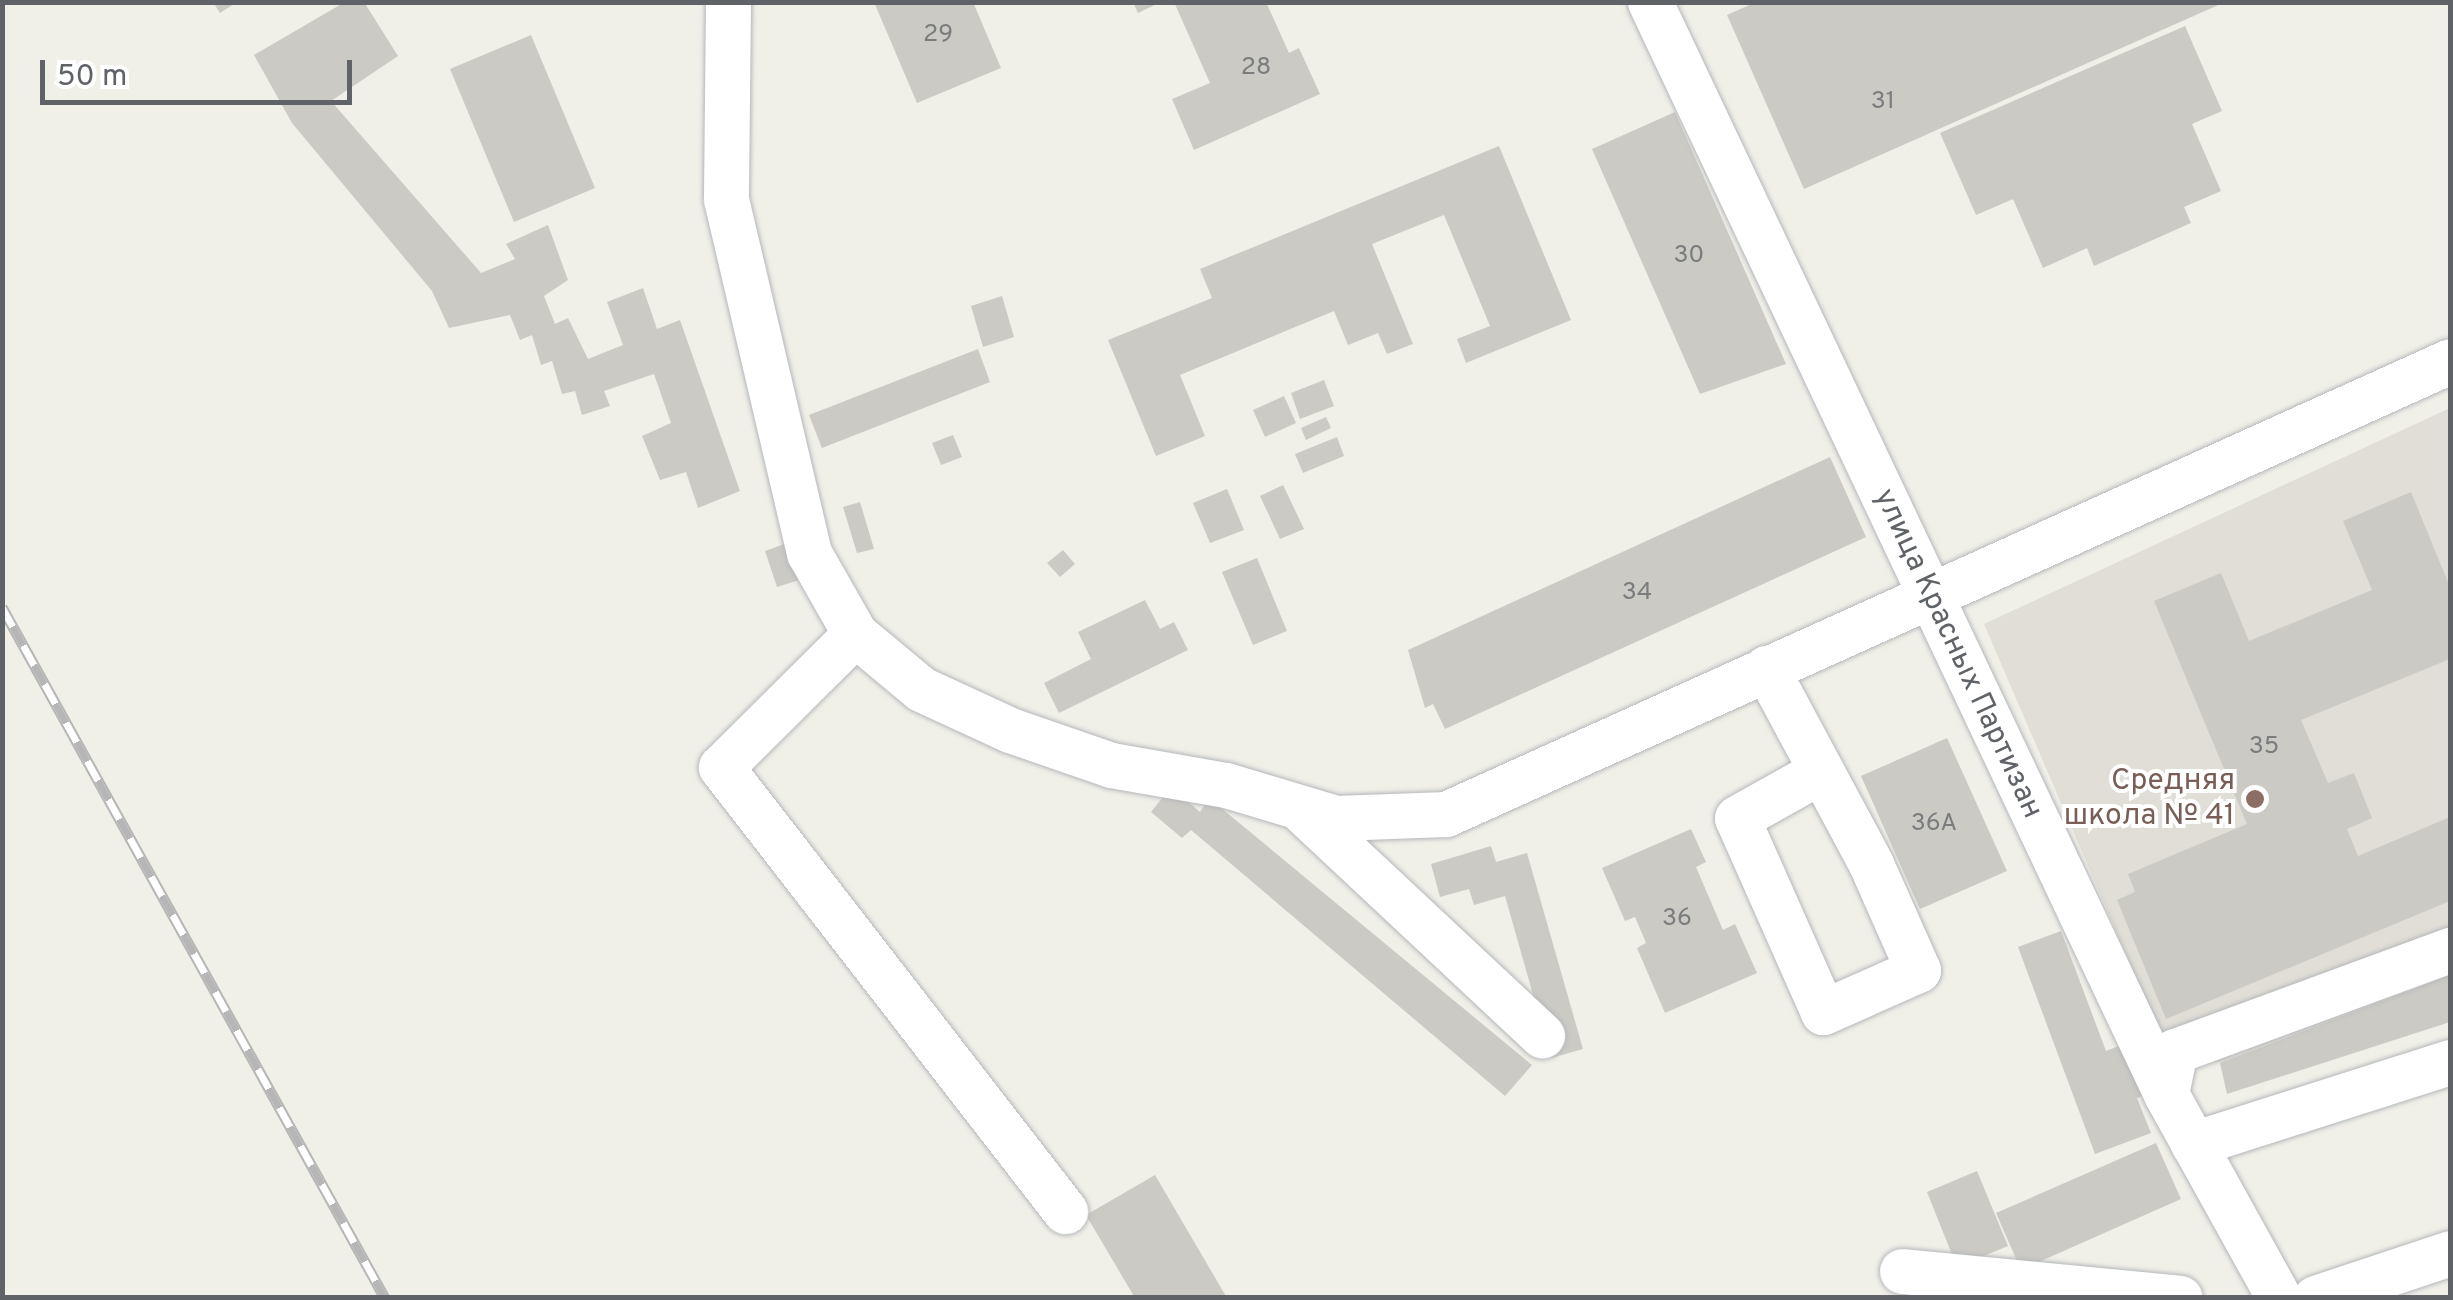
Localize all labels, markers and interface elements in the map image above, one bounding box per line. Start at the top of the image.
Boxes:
house number: 29 [923,20,953,50]
scale bar [45,40,358,102]
house number: 28 [1241,53,1271,83]
text: 50 m [57,59,127,96]
house number: 31 [1871,87,1895,117]
house number: 30 [1674,241,1704,271]
street label: улица Красных Партизан [1865,483,2049,825]
house number: 34 [1622,578,1652,608]
house number: 35 [2249,732,2279,762]
place label: Средняя школа № 41 [2064,764,2235,834]
marker: Средняя школа № 41 [2244,788,2266,810]
house number: 36А [1911,809,1957,839]
house number: 36 [1662,904,1692,934]

